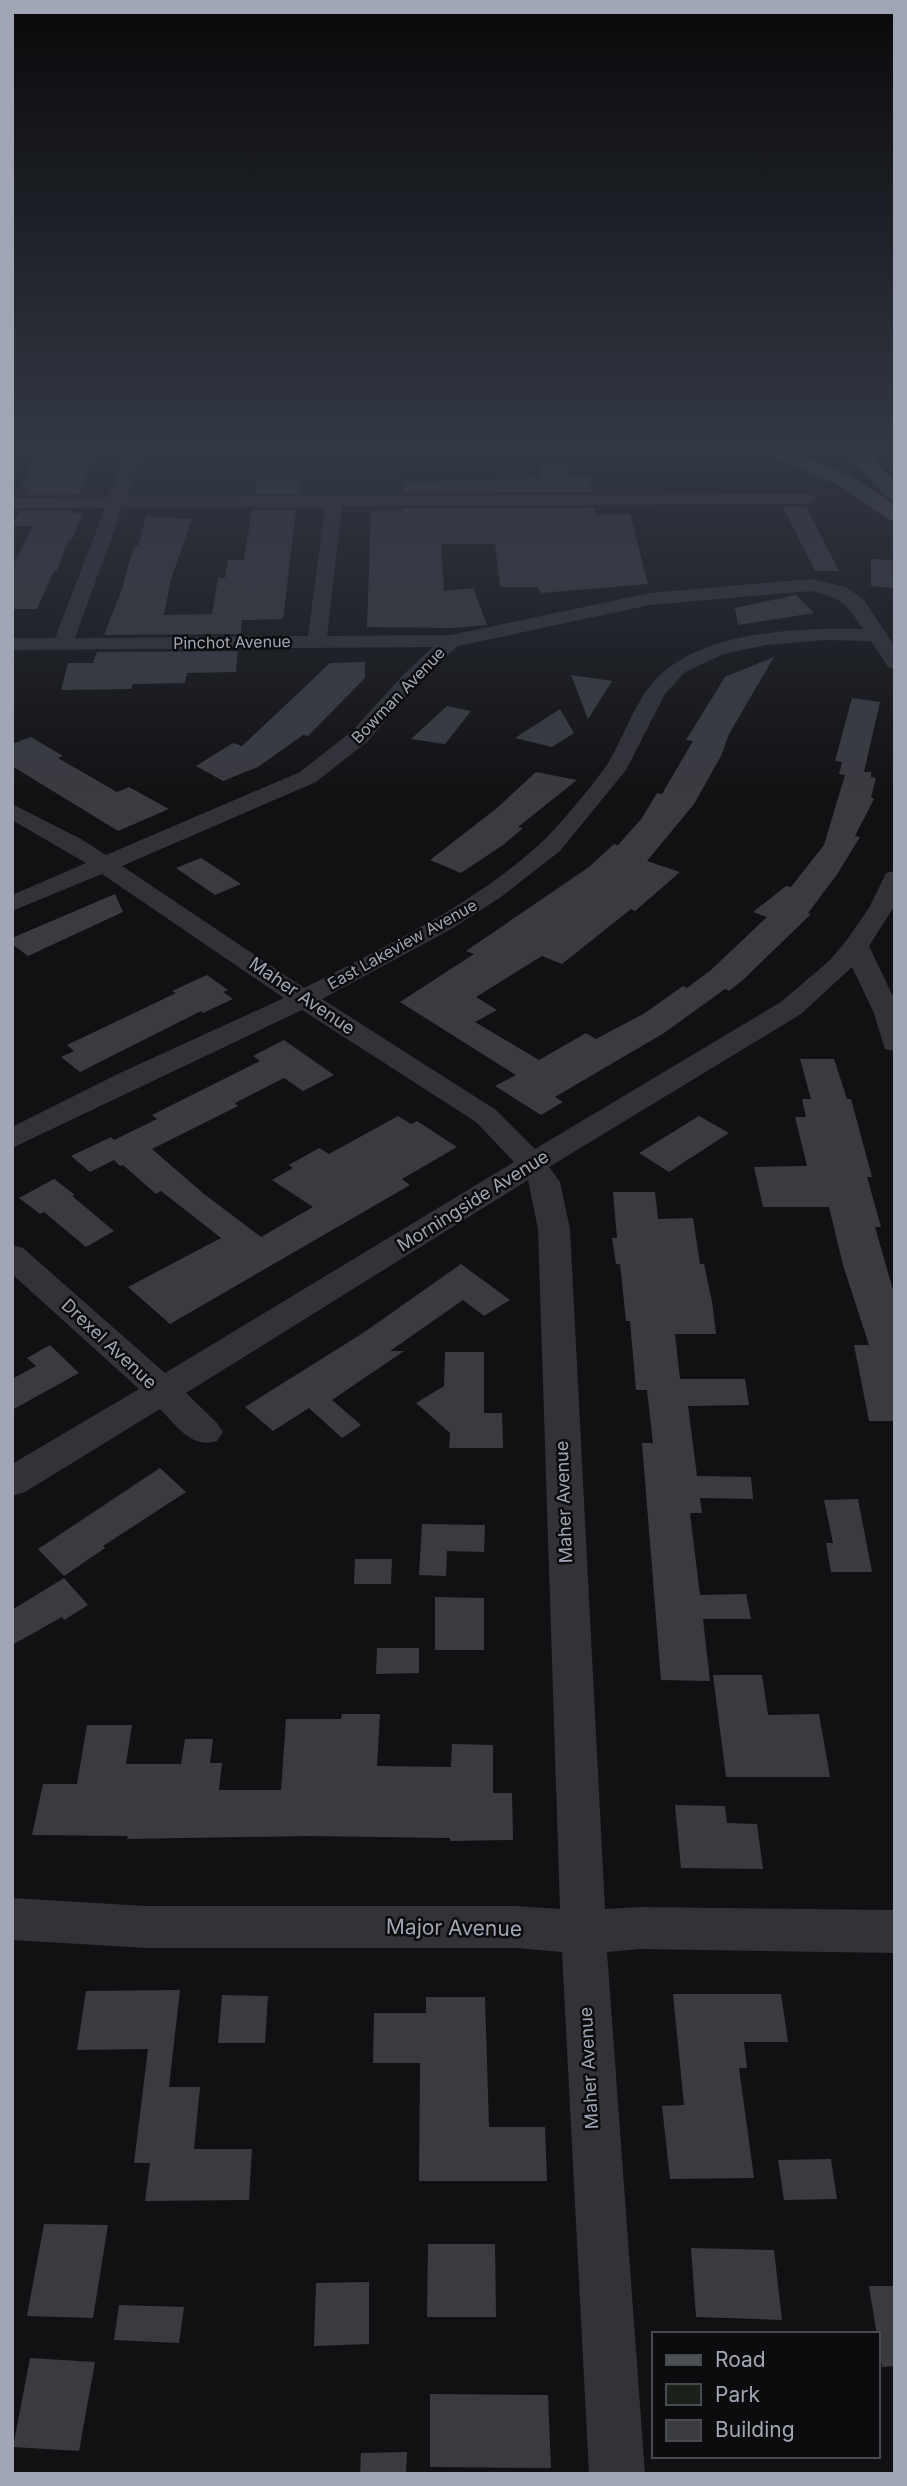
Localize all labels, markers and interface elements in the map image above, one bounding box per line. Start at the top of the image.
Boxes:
street label: Pinchot Avenue [173,631,291,653]
street label: Bowman Avenue [347,643,449,747]
street label: East Lakeview Avenue [324,895,480,993]
street label: Maher Avenue [246,953,359,1039]
street label: Morningside Avenue [393,1145,552,1256]
street label: Drexel Avenue [58,1294,161,1393]
street label: Maher Avenue [551,1440,576,1564]
street label: Major Avenue [386,1914,522,1941]
street label: Maher Avenue [575,2006,602,2130]
legend [652,2332,879,2458]
text: Road [715,2347,766,2372]
text: Park [715,2382,760,2407]
text: Building [715,2417,795,2442]

